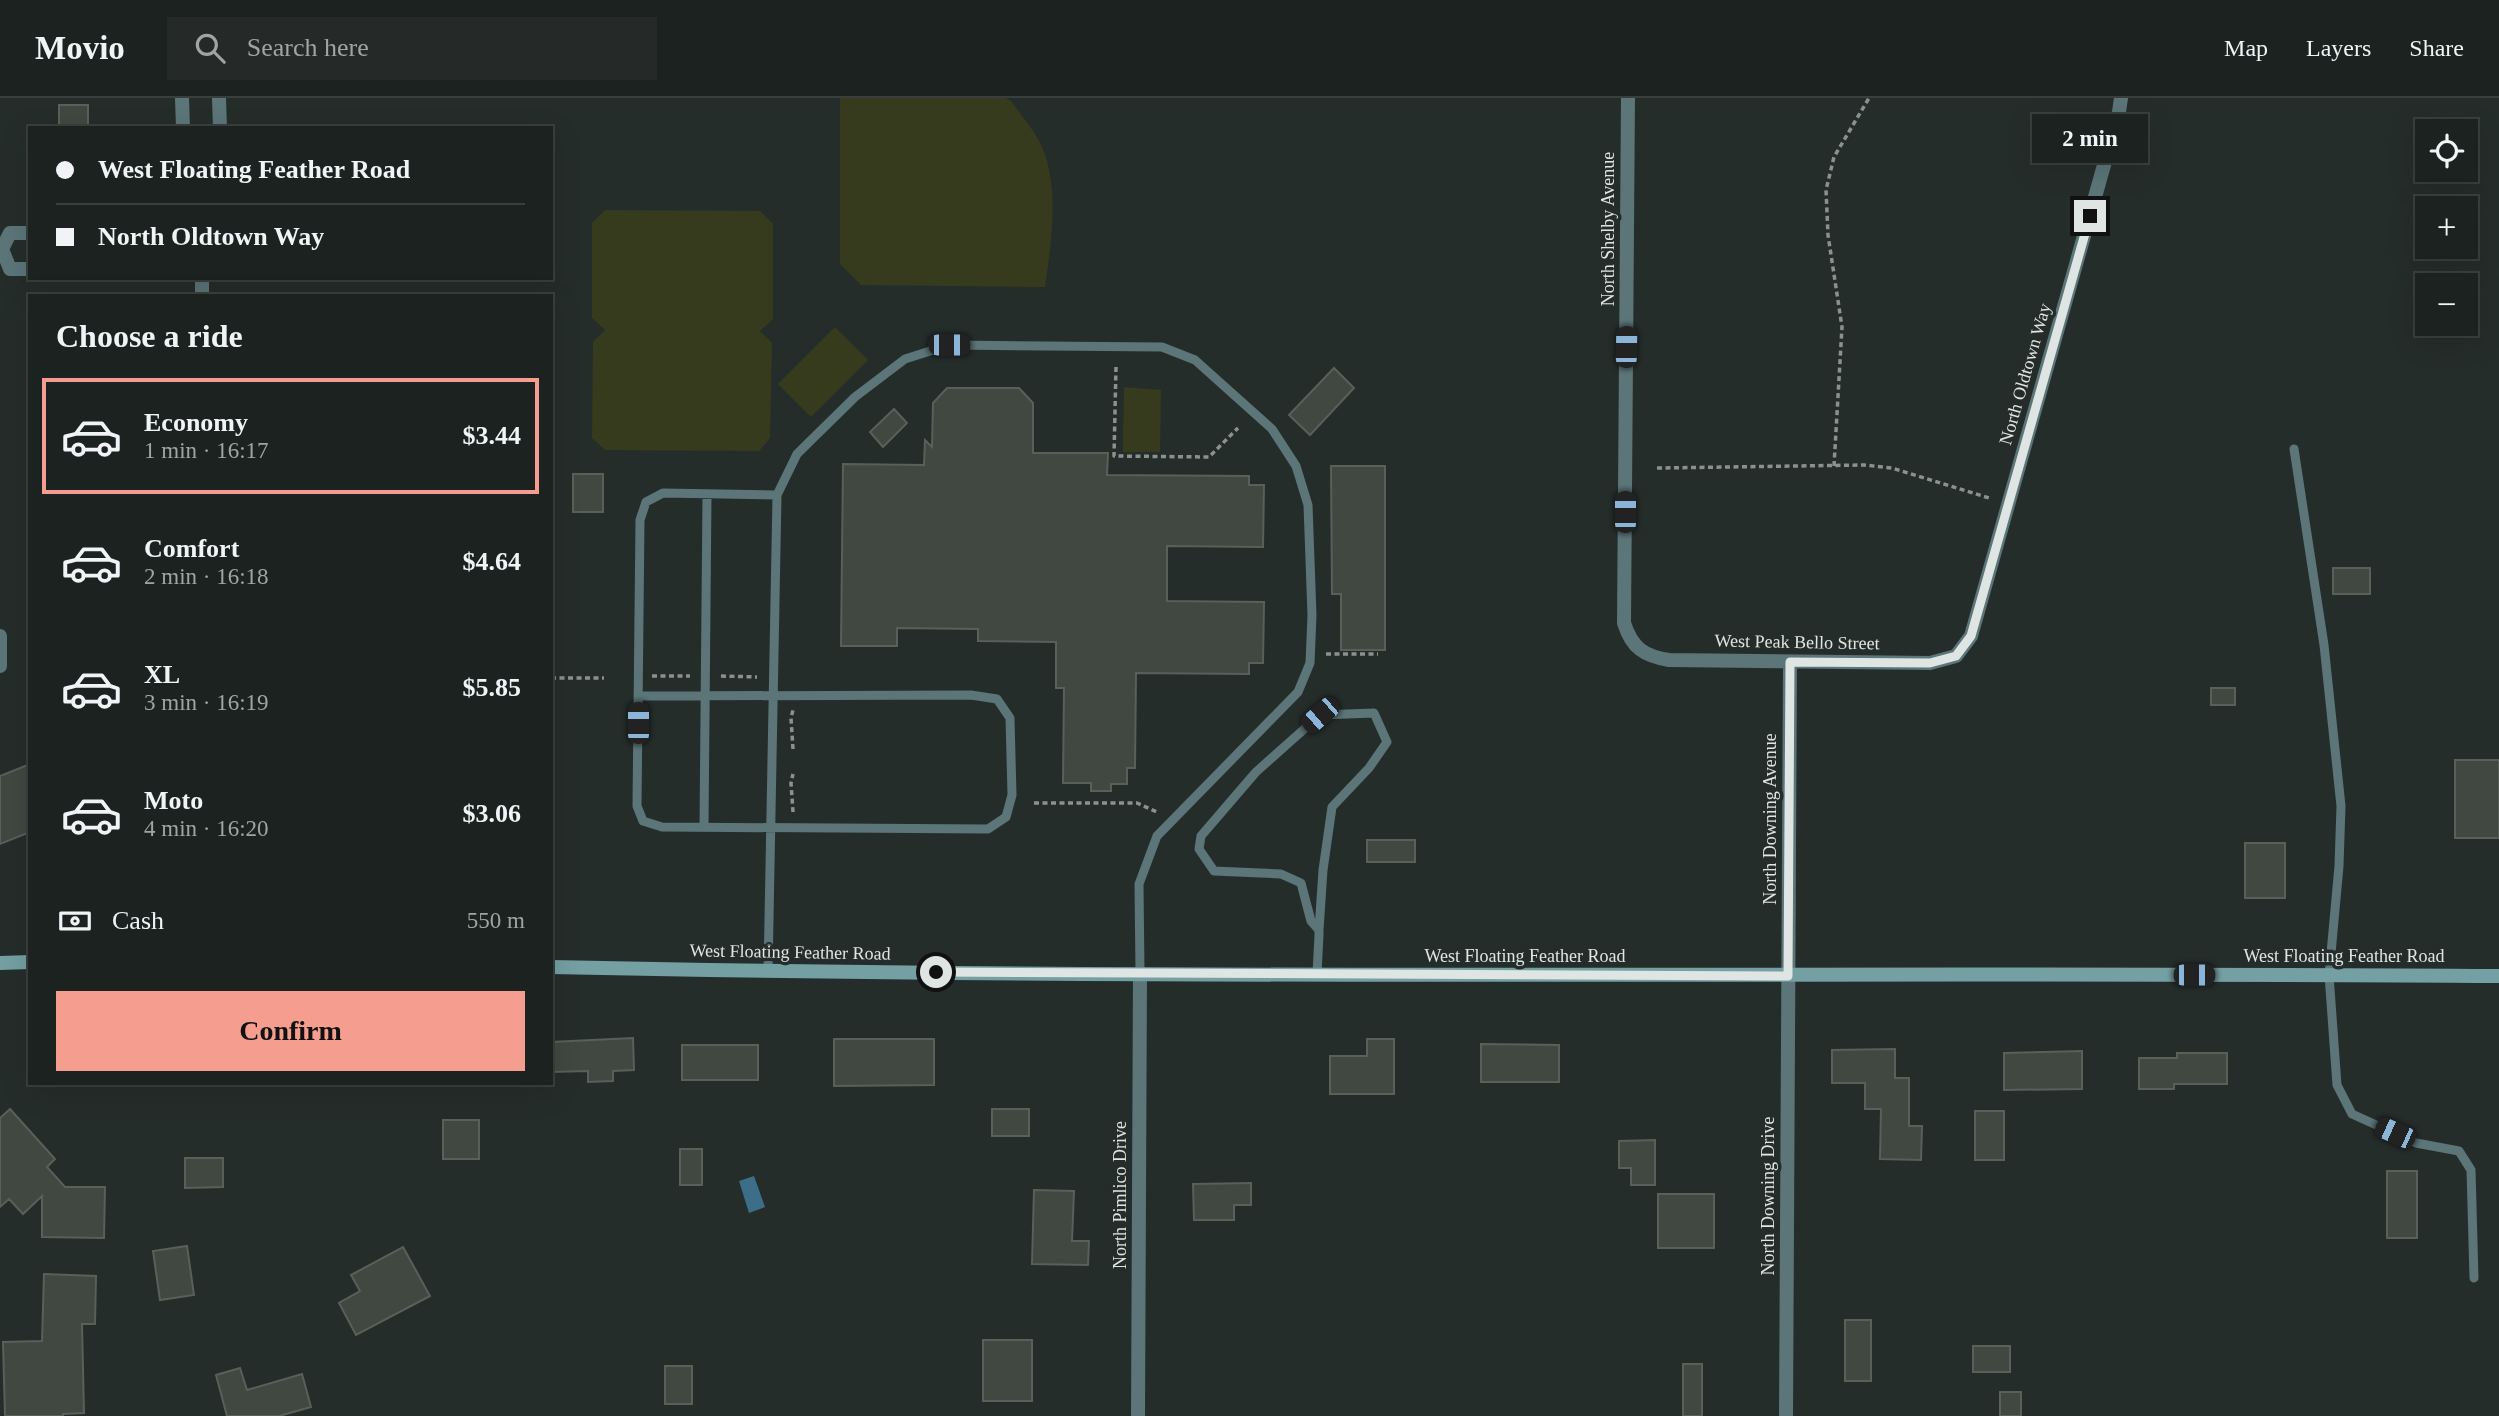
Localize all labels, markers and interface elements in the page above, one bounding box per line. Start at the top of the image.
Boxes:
search box [167,17,657,80]
icon: search [191,29,229,67]
text: Movio [35,30,125,66]
text: Search here [247,33,369,62]
text: Map [2224,35,2268,61]
text: Layers [2306,35,2371,61]
text: Share [2409,35,2464,61]
callout: 2 min [2032,115,2148,164]
map controls [2415,119,2478,336]
button: locate [2415,119,2478,182]
text: 2 min [2062,126,2118,151]
street label: North Shelby Avenue [1598,152,1618,306]
text: West Floating Feather Road [98,155,410,184]
button: + [2415,196,2478,259]
route end [2074,200,2106,232]
text: North Oldtown Way [98,222,324,251]
button: − [2415,273,2478,336]
street label: North Oldtown Way [1995,301,2055,447]
text: Choose a ride [56,318,243,354]
car [1616,326,1637,368]
car [929,335,971,356]
icon: car [60,405,123,468]
text: Economy [144,408,248,437]
text: $3.44 [463,421,521,450]
text: 1 min · 16:17 [144,438,269,463]
car [1615,491,1636,533]
icon: car [60,531,123,594]
text: Comfort [144,534,239,563]
text: $4.64 [463,547,521,576]
text: 2 min · 16:18 [144,564,269,589]
street label: West Peak Bello Street [1714,631,1880,653]
icon: car [60,657,123,720]
text: XL [144,660,180,689]
text: $5.85 [463,673,521,702]
text: 3 min · 16:19 [144,690,269,715]
car [1298,693,1343,737]
car [628,702,649,744]
street label: North Downing Avenue [1760,733,1780,905]
icon: car [60,783,123,846]
text: Moto [144,786,203,815]
text: $3.06 [463,799,521,828]
text: 4 min · 16:20 [144,816,269,841]
icon: cash [56,902,94,940]
text: Cash [112,906,164,935]
text: 550 m [467,908,525,933]
street label: West Floating Feather Road [689,940,891,964]
street label: West Floating Feather Road [1424,946,1626,966]
street label: West Floating Feather Road [2243,946,2445,966]
route start [920,956,952,988]
car [2174,965,2216,986]
button: Confirm [56,991,525,1071]
car [2372,1115,2419,1151]
street label: North Downing Drive [1758,1117,1778,1275]
street label: North Pimlico Drive [1110,1121,1130,1269]

